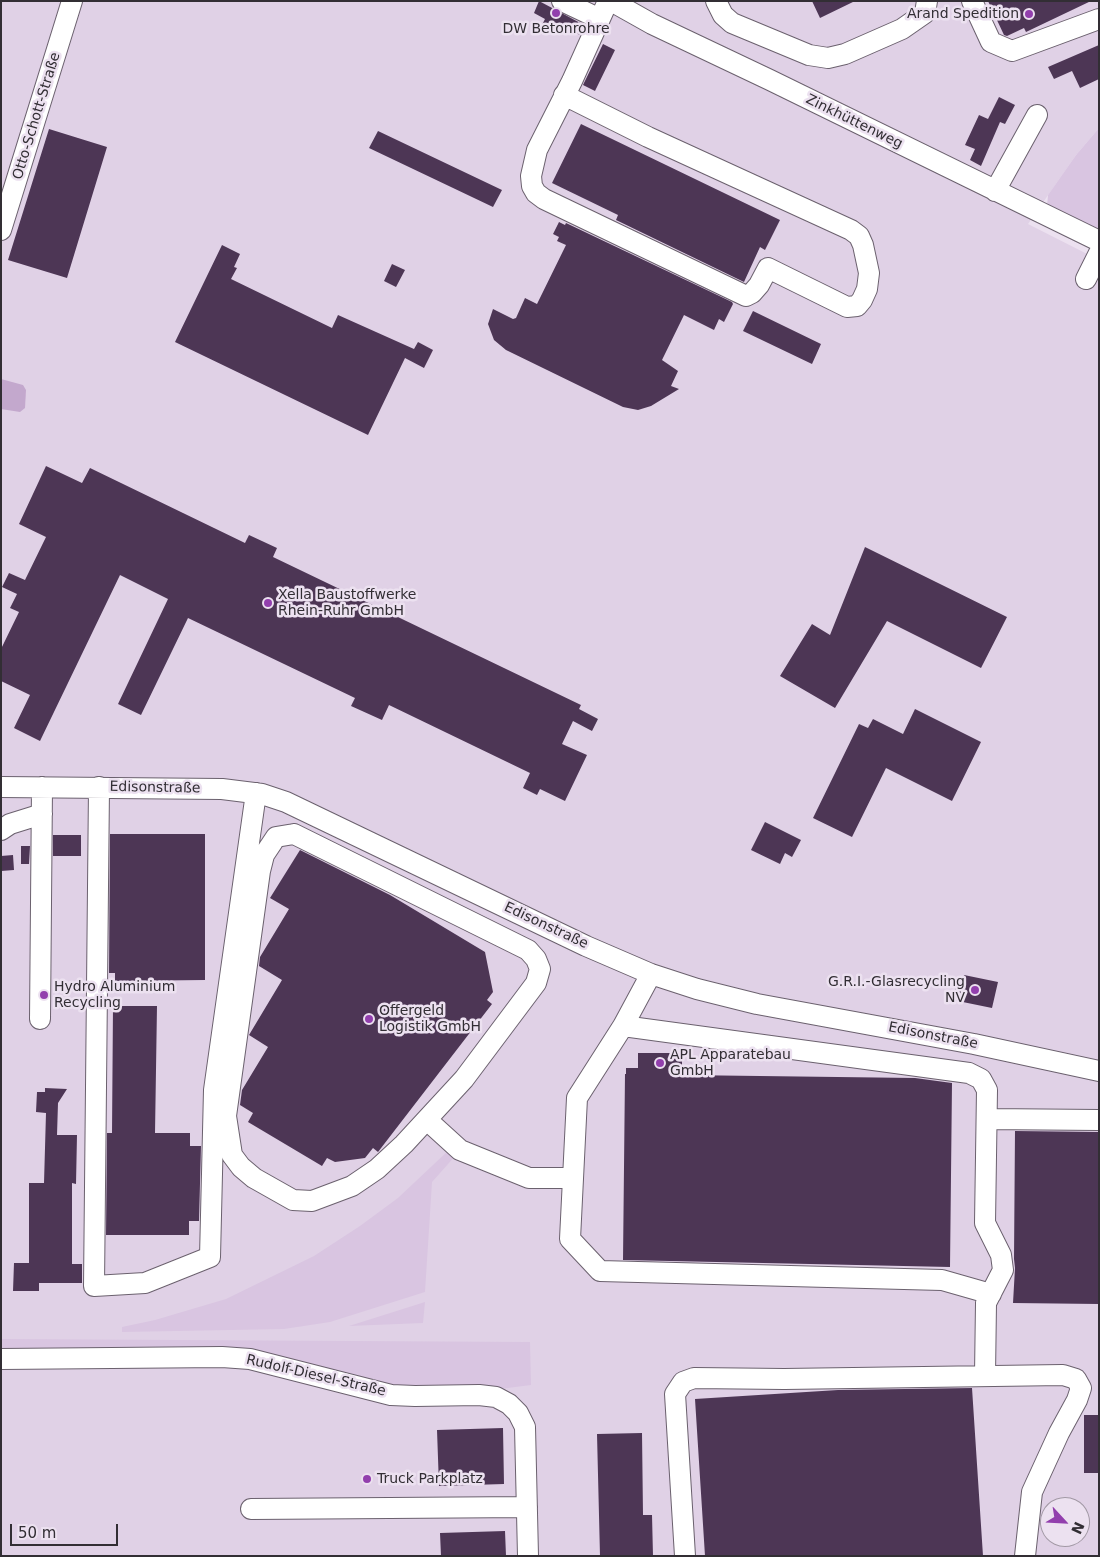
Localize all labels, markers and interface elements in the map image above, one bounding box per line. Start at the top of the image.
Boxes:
place label: Arand Spedition [907,6,1019,22]
marker: DW Betonrohre [550,7,562,19]
marker: Arand Spedition [1023,8,1035,20]
place label: DW Betonrohre [502,21,610,37]
street label: Otto-Schott-Straße [10,50,64,182]
street label: Zinkhüttenweg [803,91,905,153]
place label: Xella Baustoffwerke Rhein-Ruhr GmbH [278,587,416,620]
marker: Xella Baustoffwerke Rhein-Ruhr GmbH [262,597,274,609]
street label: Edisonstraße [109,779,201,797]
street label: Edisonstraße [501,899,591,953]
place label: G.R.I.-Glasrecycling NV [828,974,965,1006]
place label: Hydro Aluminium Recycling [54,979,175,1012]
marker: G.R.I.-Glasrecycling NV [969,984,981,996]
marker: Hydro Aluminium Recycling [38,989,50,1001]
place label: Offergeld Logistik GmbH [379,1003,481,1036]
marker: Offergeld Logistik GmbH [363,1013,375,1025]
street label: Edisonstraße [887,1019,979,1053]
place label: APL Apparatebau GmbH [670,1047,791,1080]
marker: APL Apparatebau GmbH [654,1057,666,1069]
street label: Rudolf-Diesel-Straße [245,1352,387,1400]
place label: Truck Parkplatz [377,1471,483,1487]
marker: Truck Parkplatz [361,1473,373,1485]
north arrow [1040,1497,1090,1547]
scale bar [12,1514,120,1546]
text: N [1068,1519,1087,1537]
text: 50 m [18,1524,56,1542]

